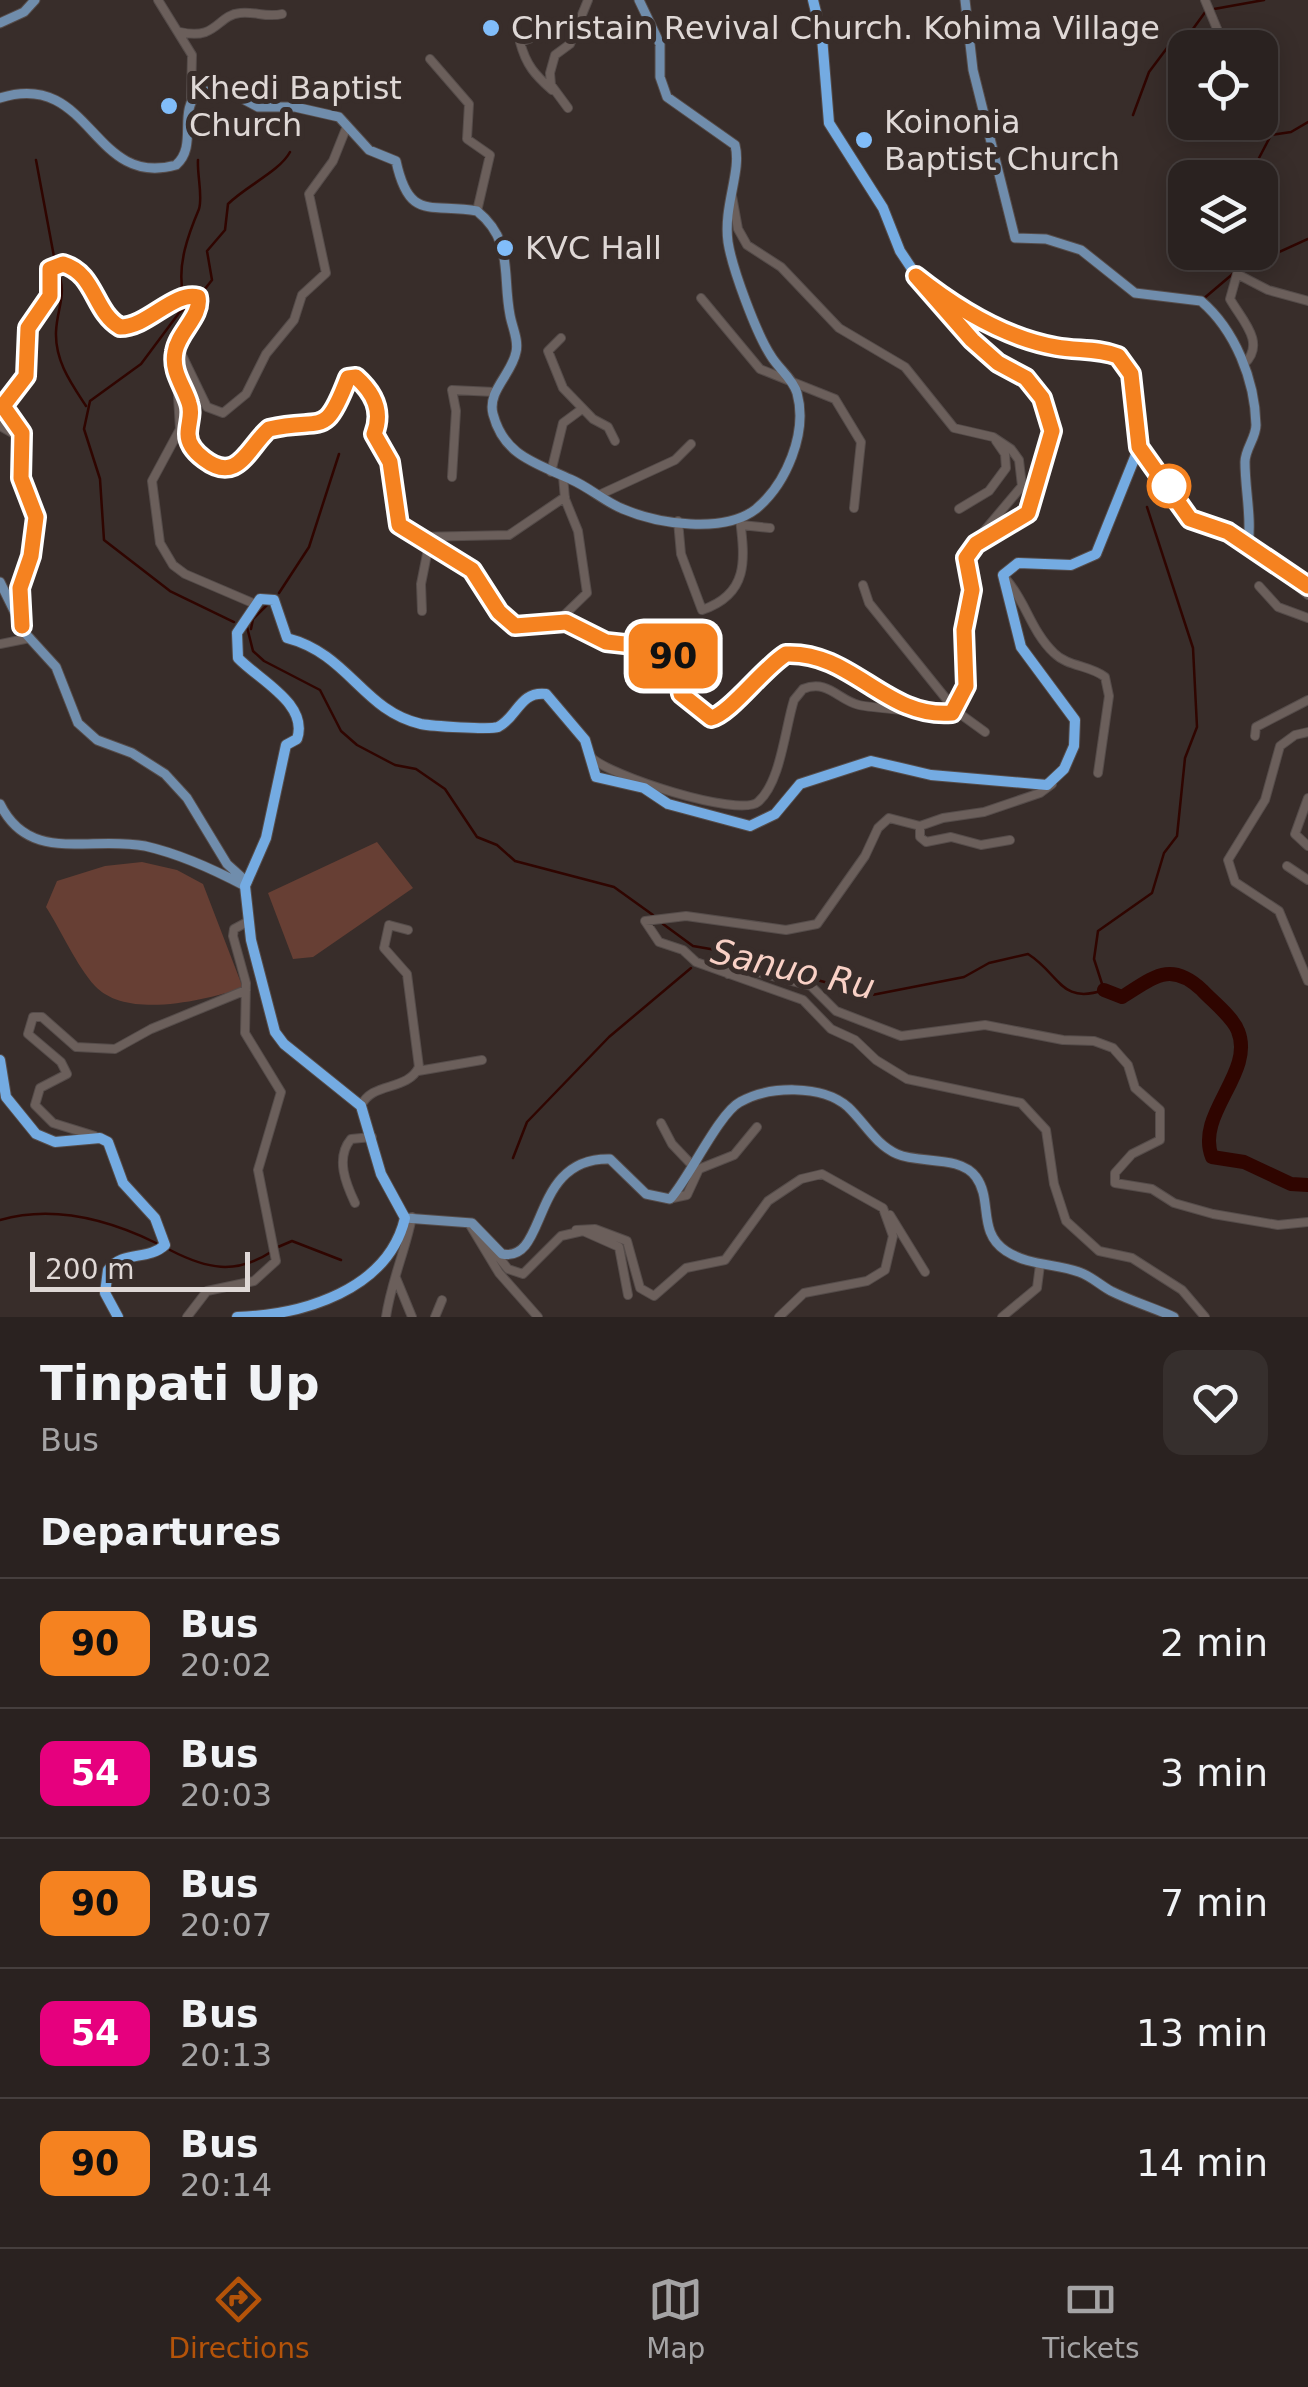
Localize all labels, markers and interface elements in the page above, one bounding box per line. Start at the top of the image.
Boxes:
place label: Christain Revival Church. Kohima Village [511,9,1160,47]
marker: Christain Revival Church. Kohima Village [480,17,502,39]
map controls [1168,30,1278,270]
button: locate [1168,30,1278,140]
place label: Khedi Baptist Church [189,69,402,144]
marker: Khedi Baptist Church [158,95,180,117]
place label: Koinonia Baptist Church [884,103,1120,178]
marker: Koinonia Baptist Church [853,129,875,151]
button: layers [1168,160,1278,270]
place label: KVC Hall [525,229,662,267]
marker: KVC Hall [494,237,516,259]
unlabelled marker [1148,465,1190,507]
line badge: 90 [628,624,718,688]
text: 90 [649,636,697,676]
water label: Sanuo Ru [707,931,879,1007]
scale bar [30,1247,250,1292]
text: 200 m [45,1253,135,1286]
button: heart [1163,1350,1268,1455]
text: Tinpati Up [40,1355,320,1411]
text: Bus [40,1421,99,1459]
text: Departures [40,1510,281,1554]
text: Bus [180,1602,259,1646]
text: 2 min [1160,1621,1268,1665]
text: 90 [71,1623,119,1663]
text: 20:02 [180,1646,272,1684]
text: Bus [180,1732,259,1776]
text: 3 min [1160,1751,1268,1795]
text: 54 [71,1753,119,1793]
text: 20:03 [180,1776,272,1814]
text: Bus [180,1862,259,1906]
text: 7 min [1160,1881,1268,1925]
text: 90 [71,1883,119,1923]
text: 20:07 [180,1906,272,1944]
text: Bus [180,1992,259,2036]
text: 13 min [1136,2011,1268,2055]
text: 54 [71,2013,119,2053]
text: 20:13 [180,2036,272,2074]
text: Bus [180,2122,259,2166]
text: 14 min [1136,2141,1268,2185]
text: 90 [71,2143,119,2183]
text: 20:14 [180,2166,272,2204]
tab: Directions [168,2272,309,2365]
tab: Map [646,2272,705,2365]
tab: Tickets [1042,2272,1140,2365]

